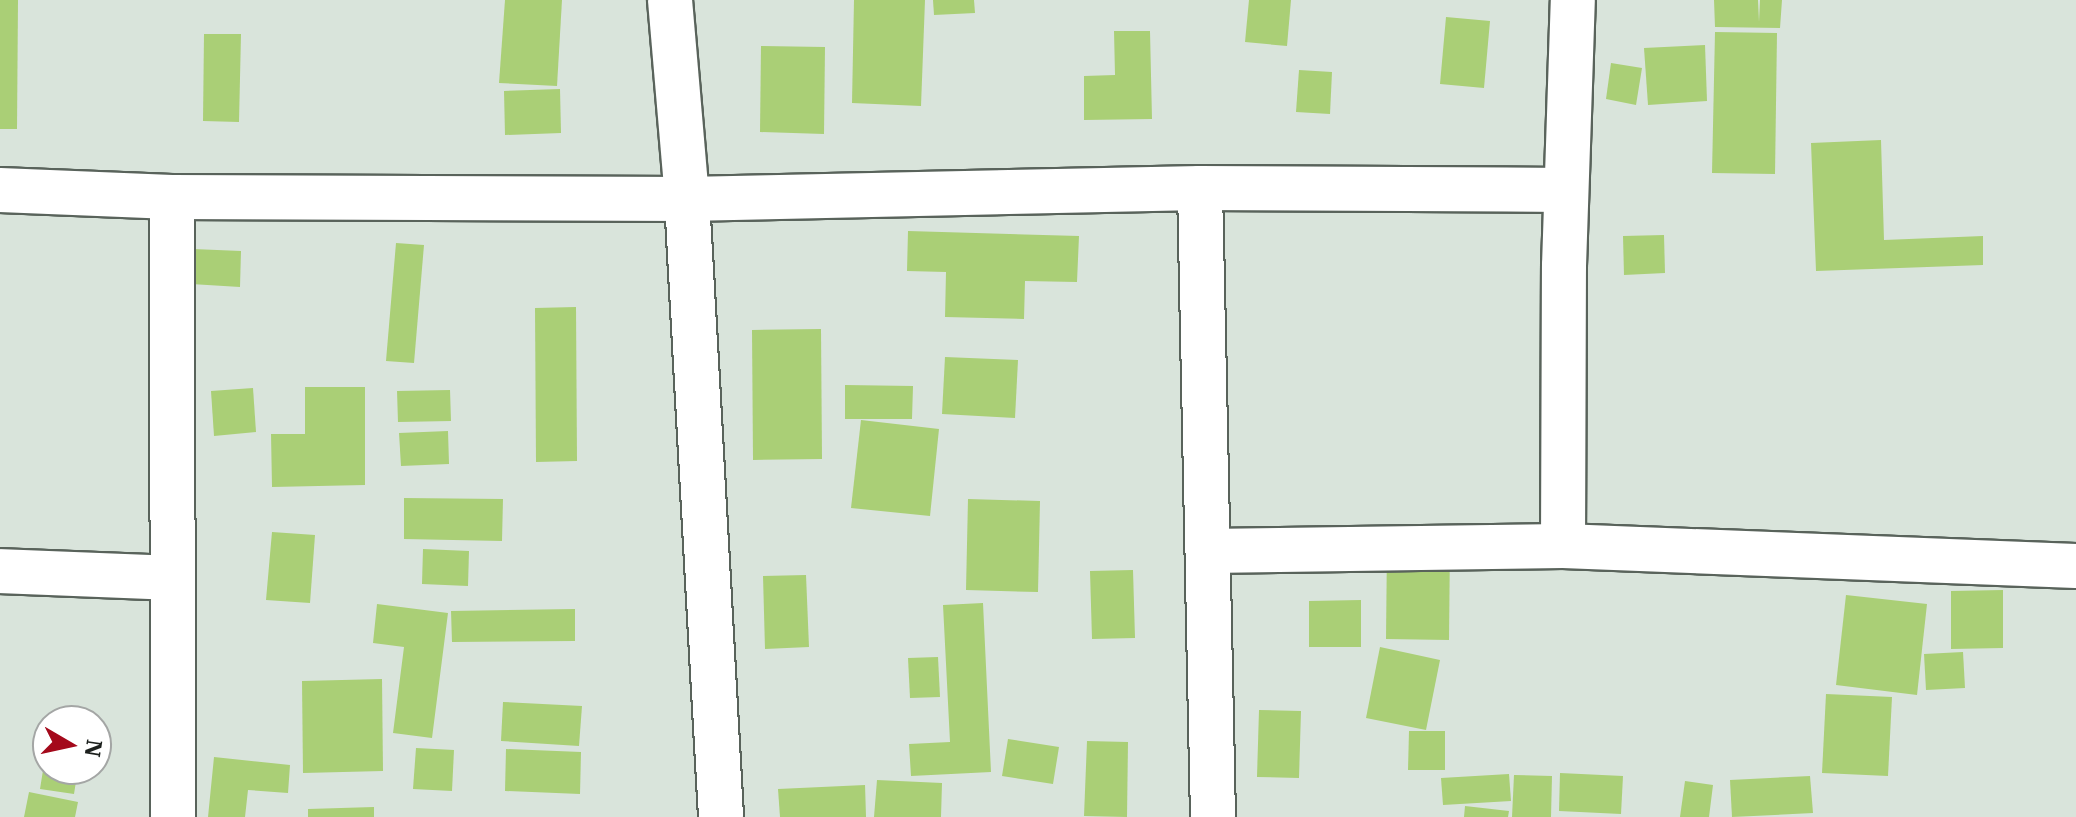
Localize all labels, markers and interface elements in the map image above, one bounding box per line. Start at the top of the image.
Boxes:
north arrow [32,705,112,785]
text: N [79,738,110,759]

